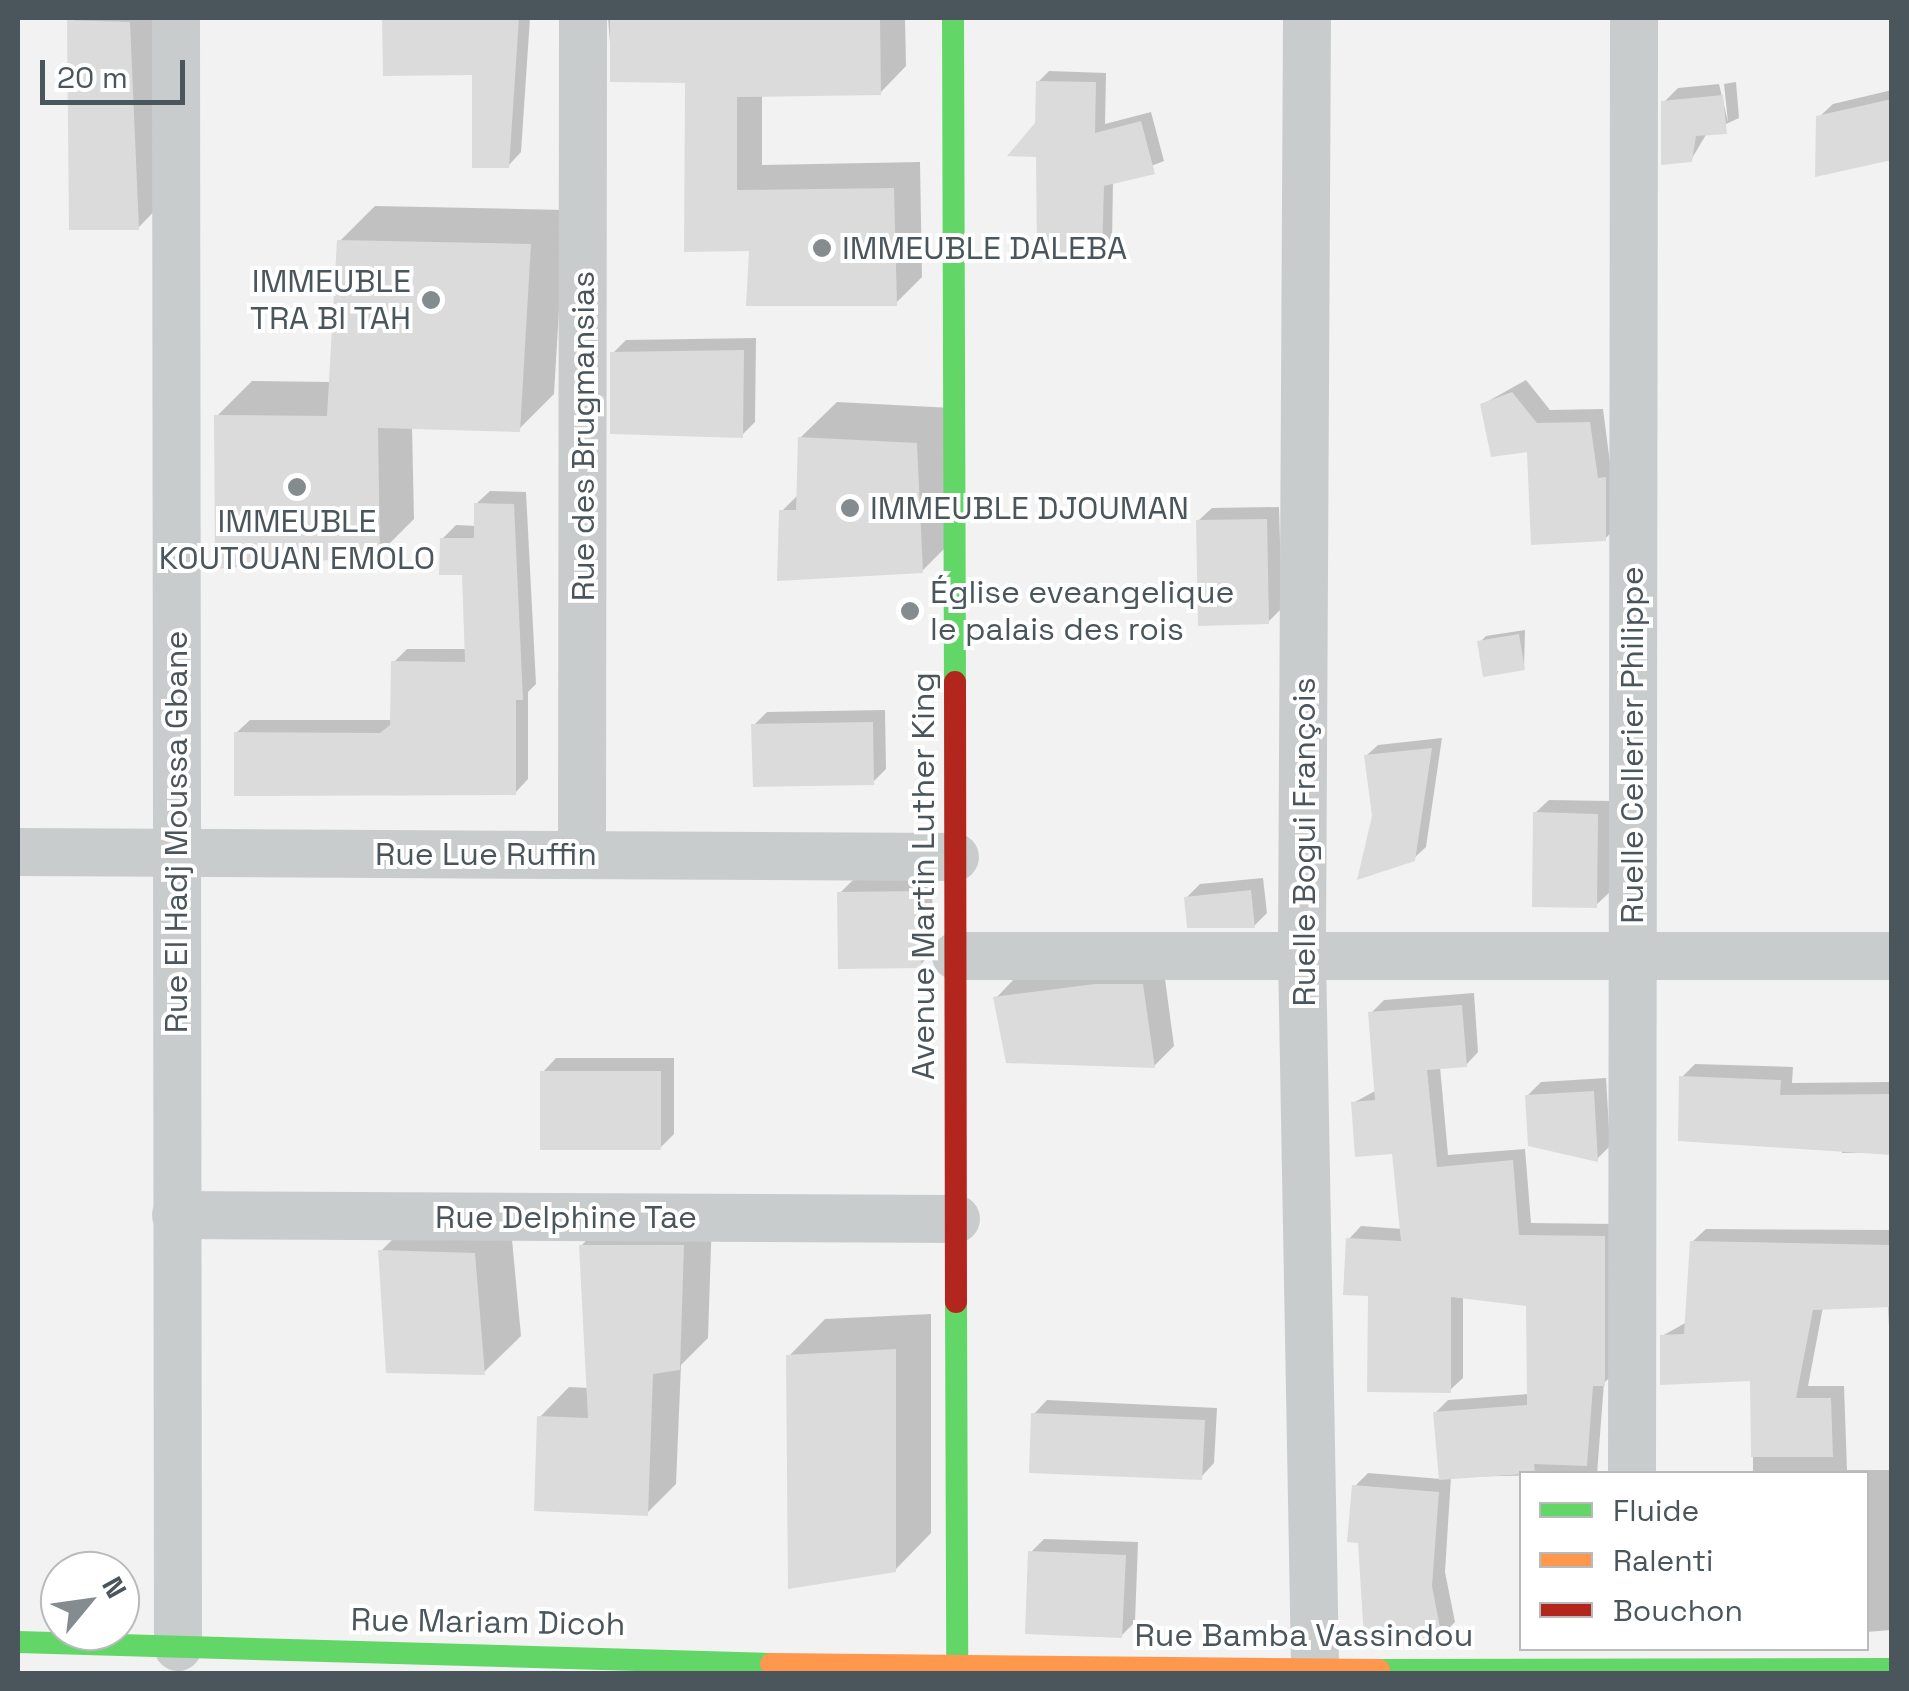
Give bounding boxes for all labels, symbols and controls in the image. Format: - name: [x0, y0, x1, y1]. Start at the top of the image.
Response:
- scale bar: [45, 40, 190, 102]
- text: 20 m: [57, 58, 128, 97]
- place label: IMMEUBLE DALEBA: [842, 229, 1127, 267]
- marker: IMMEUBLE DALEBA: [811, 237, 833, 259]
- place label: IMMEUBLE TRA BI TAH: [249, 263, 411, 338]
- street label: Rue des Brugmansias: [564, 271, 602, 601]
- marker: IMMEUBLE TRA BI TAH: [420, 289, 442, 311]
- marker: IMMEUBLE KOUTOUAN EMOLO: [286, 476, 308, 498]
- place label: IMMEUBLE DJOUMAN: [870, 489, 1189, 527]
- marker: IMMEUBLE DJOUMAN: [839, 497, 861, 519]
- place label: IMMEUBLE KOUTOUAN EMOLO: [159, 503, 435, 578]
- street label: Ruelle Cellerier Philippe: [1613, 566, 1651, 924]
- place label: Église eveangelique le palais des rois: [930, 574, 1234, 649]
- marker: Église eveangelique le palais des rois: [899, 600, 921, 622]
- street label: Rue El Hadj Moussa Gbane: [157, 631, 195, 1033]
- street label: Avenue Martin Luther King: [904, 672, 942, 1080]
- street label: Ruelle Bogui François: [1285, 677, 1323, 1007]
- street label: Rue Lue Ruffin: [375, 835, 597, 873]
- street label: Rue Delphine Tae: [435, 1198, 697, 1236]
- legend: [1519, 1471, 1869, 1651]
- text: Fluide: [1613, 1491, 1699, 1530]
- text: Ralenti: [1613, 1541, 1713, 1580]
- north arrow: [40, 1551, 140, 1651]
- text: N: [94, 1570, 135, 1604]
- text: Bouchon: [1613, 1591, 1743, 1630]
- street label: Rue Mariam Dicoh: [350, 1600, 626, 1644]
- street label: Rue Bamba Vassindou: [1134, 1616, 1474, 1654]

